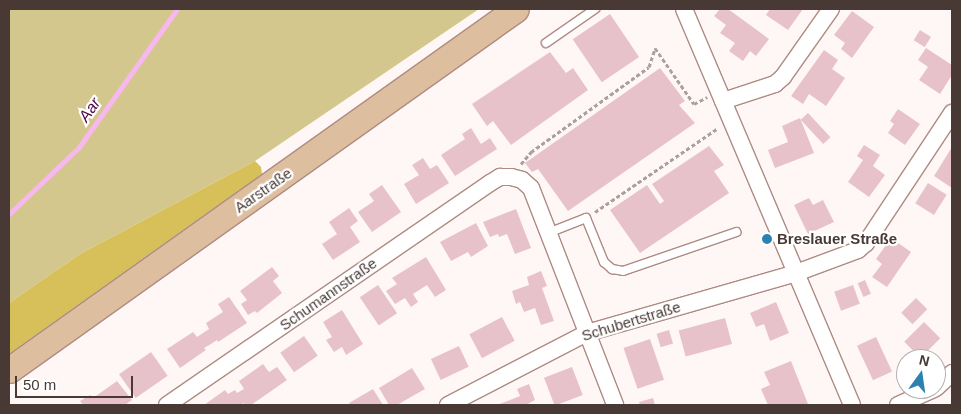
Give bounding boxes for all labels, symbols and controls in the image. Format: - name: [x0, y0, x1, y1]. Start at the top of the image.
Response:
- water label: Aar: [75, 94, 105, 126]
- street label: Aarstraße: [231, 164, 295, 216]
- place label: Breslauer Straße: [777, 230, 897, 248]
- marker: Breslauer Straße: [761, 233, 773, 245]
- street label: Schumannstraße: [276, 254, 380, 334]
- street label: Schubertstraße: [579, 297, 683, 345]
- north arrow: [896, 349, 946, 399]
- text: N: [918, 351, 931, 369]
- scale bar: [18, 366, 135, 398]
- text: 50 m: [23, 376, 56, 393]

